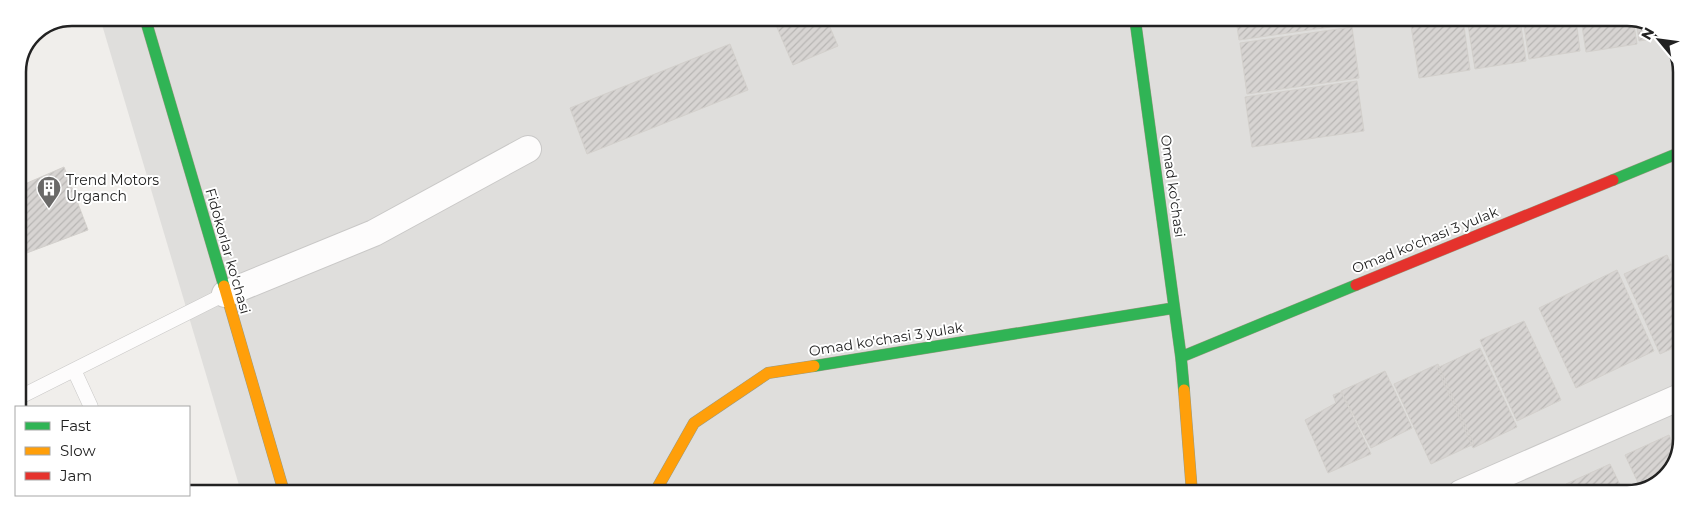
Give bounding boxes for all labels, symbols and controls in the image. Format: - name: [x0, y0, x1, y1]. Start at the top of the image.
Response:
- north arrow: [1634, 15, 1684, 65]
- text: N: [1637, 24, 1658, 43]
- street label: Omad ko'chasi: [1157, 134, 1189, 238]
- place label: Trend Motors Urganch: [66, 171, 159, 205]
- building icon: Trend Motors Urganch: [36, 175, 62, 209]
- street label: Fidokorlar ko'chasi: [201, 186, 255, 316]
- street label: Omad ko'chasi 3 yulak: [1349, 202, 1501, 278]
- street label: Omad ko'chasi 3 yulak: [808, 318, 965, 360]
- legend: [15, 406, 190, 496]
- text: Fast: [60, 416, 91, 435]
- text: Slow: [60, 441, 96, 460]
- text: Jam: [59, 466, 92, 485]

